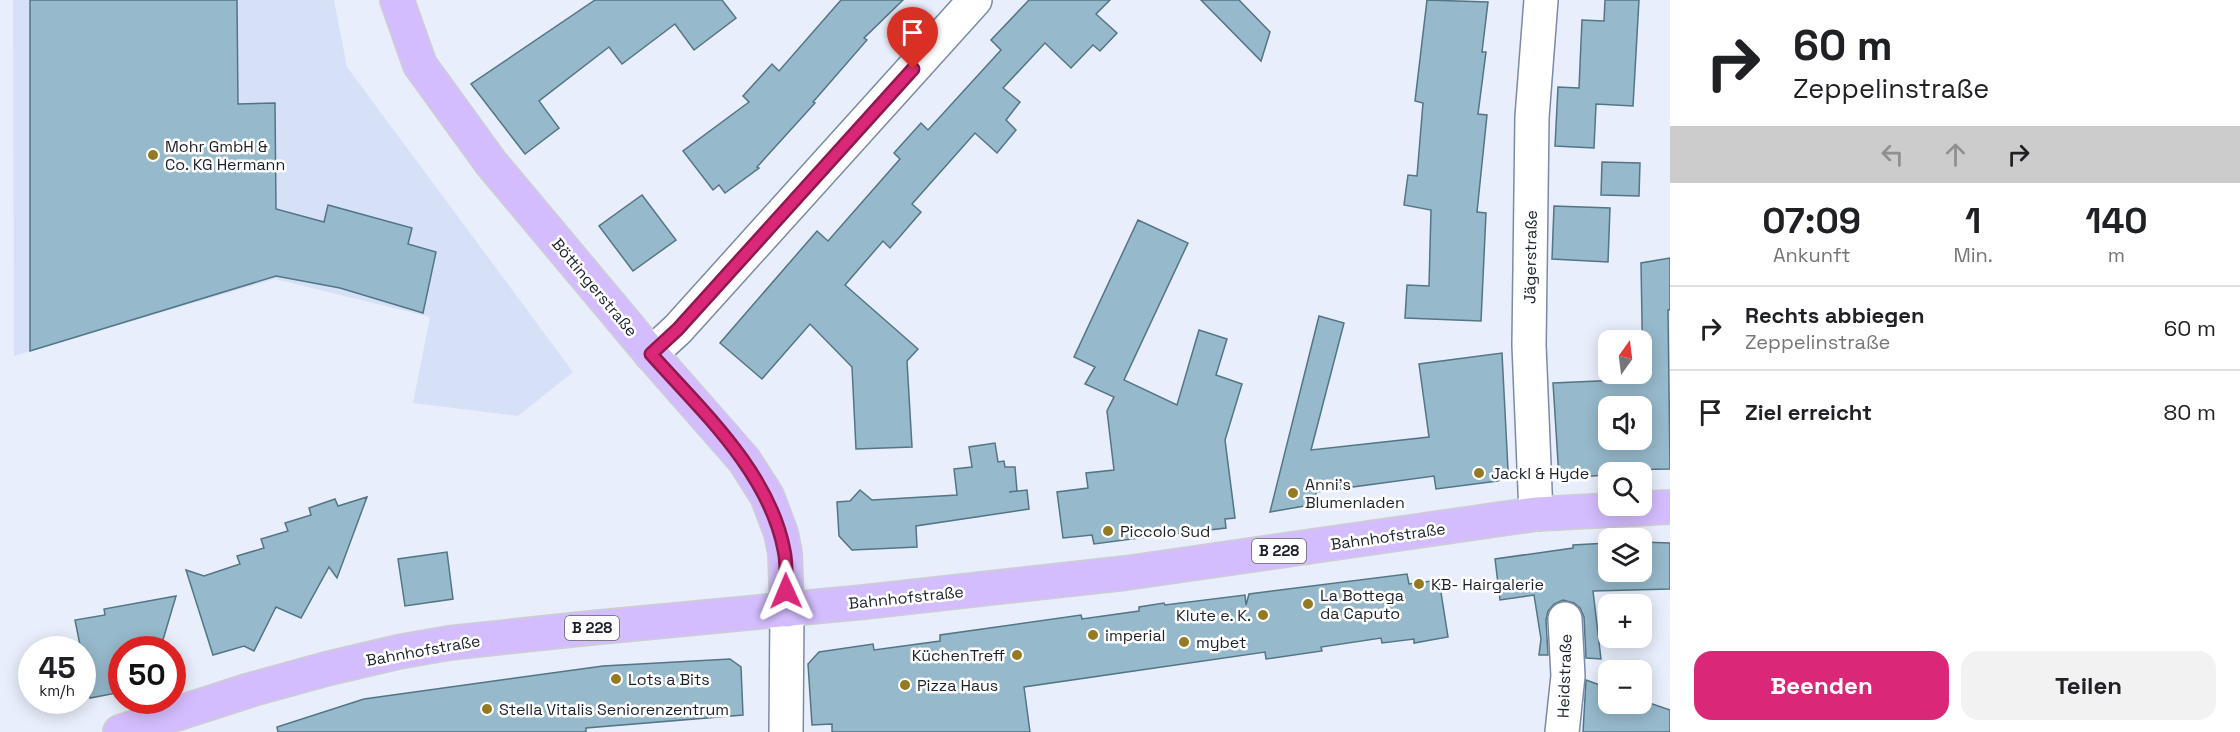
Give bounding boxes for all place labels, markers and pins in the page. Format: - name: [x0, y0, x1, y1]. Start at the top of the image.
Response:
- pin: [887, 7, 938, 69]
- place label: Mohr GmbH & Co. KG Hermann: [165, 136, 285, 175]
- marker: Mohr GmbH & Co. KG Hermann: [146, 148, 160, 162]
- place label: Jackl & Hyde: [1491, 463, 1589, 484]
- marker: Jackl & Hyde: [1472, 466, 1486, 480]
- place label: Anni's Blumenladen: [1305, 474, 1405, 513]
- marker: Anni's Blumenladen: [1286, 486, 1300, 500]
- place label: Piccolo Sud: [1120, 521, 1210, 542]
- marker: Piccolo Sud: [1101, 524, 1115, 538]
- place label: KB- Hairgalerie: [1431, 574, 1544, 595]
- marker: KB- Hairgalerie: [1412, 577, 1426, 591]
- place label: La Bottega da Caputo: [1320, 585, 1404, 624]
- marker: La Bottega da Caputo: [1301, 597, 1315, 611]
- place label: Klute e. K.: [1176, 605, 1251, 626]
- marker: Klute e. K.: [1256, 608, 1270, 622]
- place label: imperial: [1105, 625, 1166, 646]
- marker: imperial: [1086, 628, 1100, 642]
- place label: mybet: [1196, 632, 1246, 653]
- marker: mybet: [1177, 635, 1191, 649]
- place label: KüchenTreff: [912, 645, 1005, 666]
- marker: KüchenTreff: [1010, 648, 1024, 662]
- place label: Lots a Bits: [628, 669, 710, 690]
- marker: Lots a Bits: [609, 672, 623, 686]
- place label: Pizza Haus: [917, 675, 998, 696]
- marker: Pizza Haus: [898, 678, 912, 692]
- place label: Stella Vitalis Seniorenzentrum: [499, 699, 729, 720]
- marker: Stella Vitalis Seniorenzentrum: [480, 702, 494, 716]

